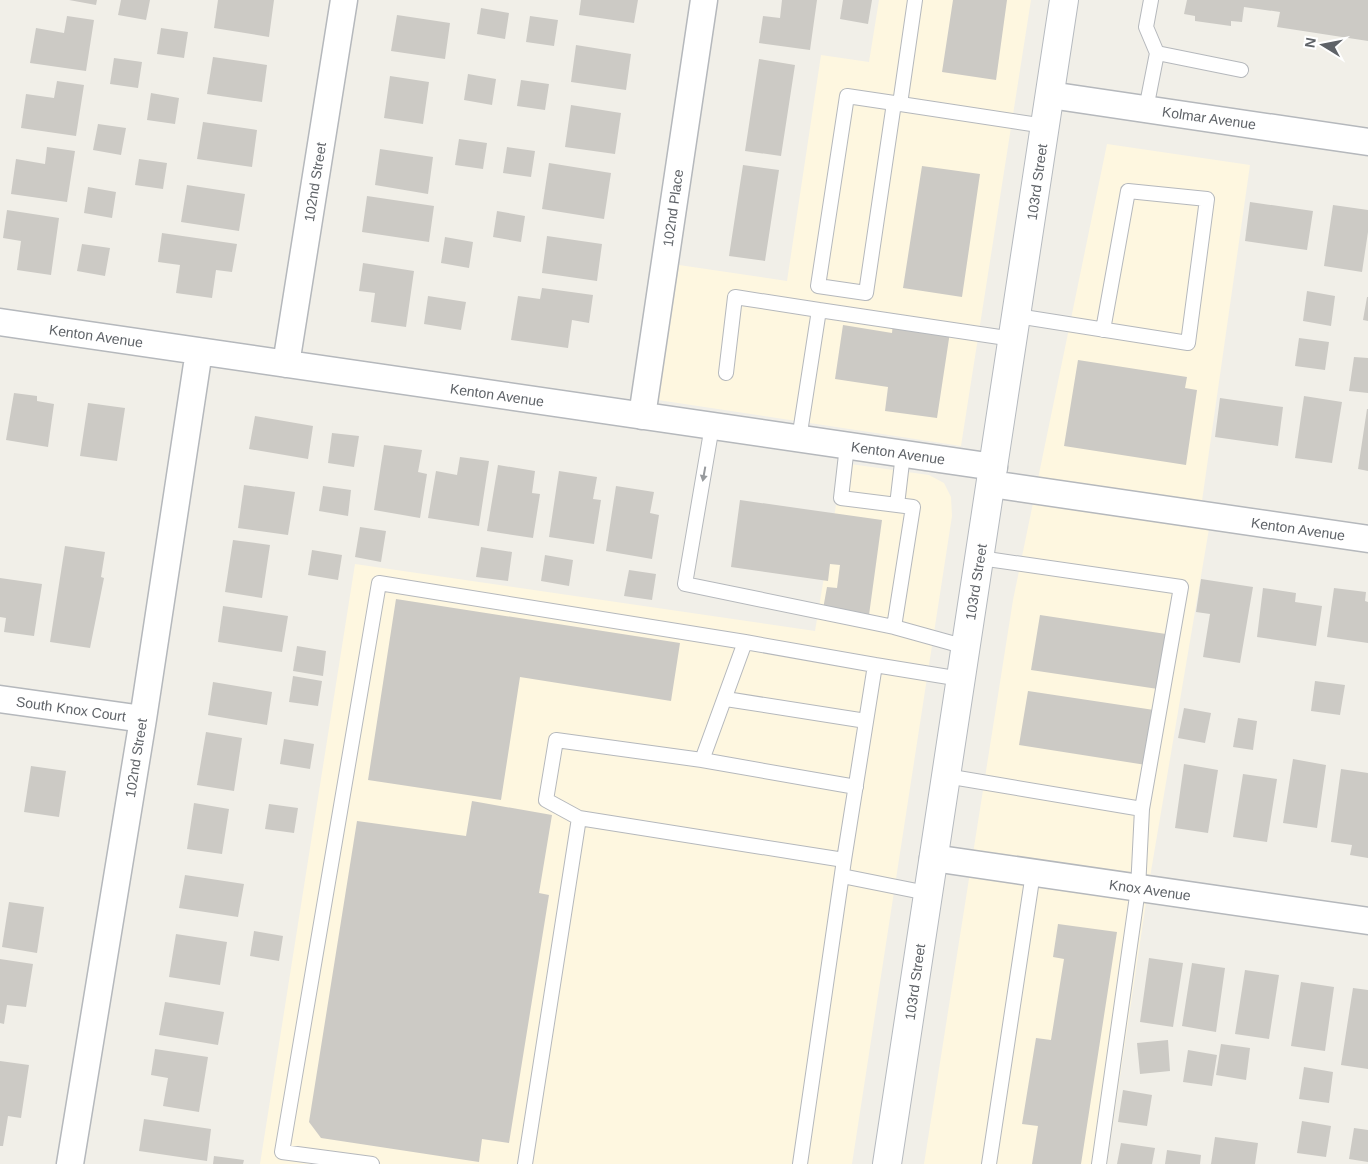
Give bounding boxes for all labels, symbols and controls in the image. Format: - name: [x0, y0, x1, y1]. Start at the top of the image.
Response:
- north arrow: [1298, 20, 1348, 70]
- text: N: [1301, 36, 1319, 49]
- street label: Kolmar Avenue: [1161, 103, 1257, 133]
- street label: 102nd Street: [301, 141, 329, 223]
- street label: 103rd Street: [1024, 143, 1050, 221]
- street label: 102nd Place: [660, 168, 686, 248]
- street label: Kenton Avenue: [48, 321, 144, 351]
- street label: Kenton Avenue: [449, 380, 545, 410]
- street label: Kenton Avenue: [850, 438, 946, 468]
- one-way arrow: [699, 467, 707, 483]
- street label: Kenton Avenue: [1250, 514, 1346, 544]
- street label: 103rd Street: [962, 543, 990, 621]
- street label: South Knox Court: [15, 693, 127, 725]
- street label: 102nd Street: [122, 717, 150, 799]
- street label: Knox Avenue: [1108, 876, 1192, 904]
- street label: 103rd Street: [902, 943, 928, 1021]

